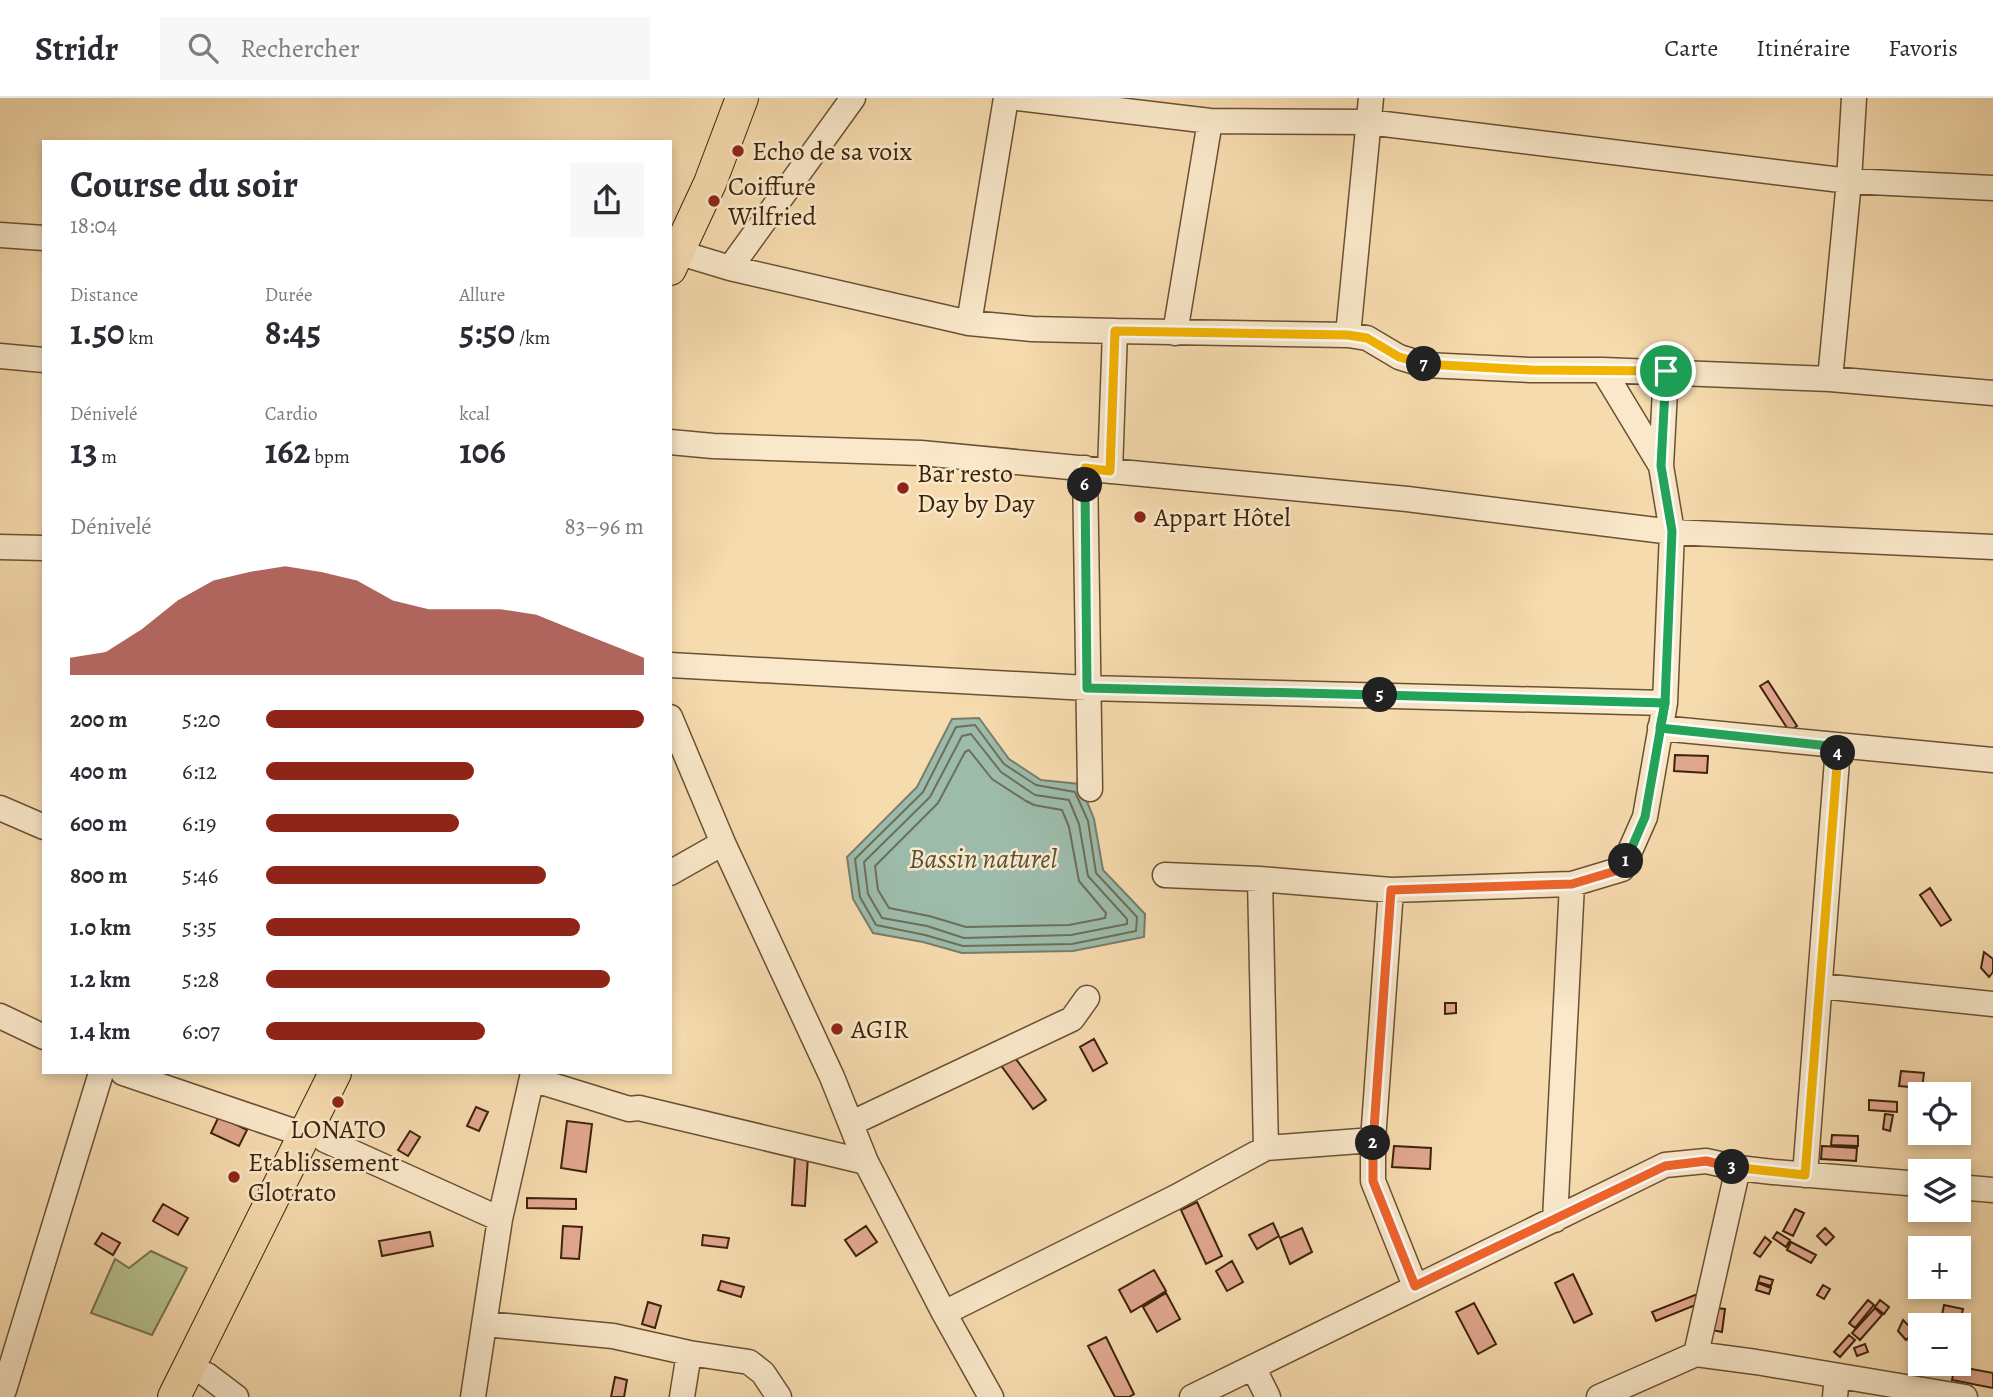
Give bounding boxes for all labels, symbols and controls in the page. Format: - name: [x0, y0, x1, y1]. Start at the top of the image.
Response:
- search box: [160, 17, 650, 80]
- text: Stridr: [35, 26, 118, 71]
- icon: search: [184, 29, 222, 67]
- text: Rechercher: [240, 31, 360, 66]
- text: Carte: [1664, 32, 1718, 64]
- text: Itinéraire: [1756, 32, 1850, 64]
- text: Favoris: [1888, 32, 1958, 64]
- place label: Echo de sa voix: [752, 134, 913, 169]
- marker: Echo de sa voix: [730, 143, 746, 159]
- text: Course du soir: [70, 158, 298, 210]
- button: share: [570, 163, 644, 237]
- place label: Coiffure Wilfried: [727, 169, 816, 234]
- marker: Coiffure Wilfried: [706, 193, 722, 209]
- text: 18:04: [70, 210, 117, 241]
- text: Distance: [70, 282, 138, 308]
- text: Durée: [265, 282, 312, 308]
- text: Allure: [459, 282, 505, 308]
- text: 1.50: [70, 308, 125, 356]
- text: 8:45: [265, 308, 321, 356]
- text: 5:50: [459, 308, 515, 356]
- text: km: [125, 325, 154, 351]
- text: /km: [515, 325, 550, 351]
- pin: [1636, 341, 1696, 401]
- pin: 7: [1406, 346, 1442, 382]
- text: 7: [1419, 350, 1428, 376]
- icon: arrive: [1647, 352, 1685, 390]
- text: Dénivelé: [70, 401, 137, 427]
- text: Cardio: [265, 401, 318, 427]
- text: kcal: [459, 401, 490, 427]
- text: 13: [70, 427, 98, 475]
- text: 162: [265, 427, 310, 475]
- text: 106: [459, 427, 506, 475]
- text: m: [98, 444, 117, 470]
- text: bpm: [310, 444, 350, 470]
- place label: Bar resto Day by Day: [917, 456, 1035, 521]
- pin: 6: [1068, 468, 1102, 502]
- text: 6: [1080, 471, 1089, 497]
- marker: Bar resto Day by Day: [895, 480, 911, 496]
- place label: Appart Hôtel: [1153, 500, 1291, 535]
- marker: Appart Hôtel: [1132, 509, 1148, 525]
- text: Dénivelé: [70, 511, 152, 542]
- text: 83–96 m: [565, 511, 644, 542]
- pin: 5: [1362, 678, 1398, 712]
- text: 5: [1375, 681, 1384, 707]
- text: 200 m: [70, 704, 128, 735]
- text: 5:20: [182, 704, 221, 735]
- pin: 4: [1820, 736, 1856, 770]
- text: 4: [1833, 739, 1842, 765]
- text: 400 m: [70, 756, 127, 787]
- text: 6:12: [182, 756, 217, 787]
- text: 600 m: [70, 808, 127, 839]
- text: 6:19: [182, 808, 216, 839]
- water label: Bassin naturel: [909, 840, 1057, 878]
- pin: 1: [1608, 844, 1644, 878]
- text: 1: [1622, 847, 1629, 873]
- text: 800 m: [70, 860, 127, 891]
- text: 5:46: [182, 860, 218, 891]
- text: 1.0 km: [70, 912, 131, 943]
- text: 5:35: [182, 912, 217, 943]
- text: 1.2 km: [70, 964, 131, 995]
- text: 5:28: [182, 964, 219, 995]
- place label: AGIR: [850, 1012, 909, 1047]
- text: 1.4 km: [70, 1016, 131, 1047]
- text: 6:07: [182, 1016, 220, 1047]
- marker: AGIR: [829, 1021, 845, 1037]
- map controls: [1908, 1082, 1971, 1376]
- button: locate: [1908, 1082, 1971, 1145]
- marker: LONATO: [330, 1094, 346, 1110]
- place label: LONATO: [290, 1112, 386, 1147]
- pin: 2: [1356, 1126, 1390, 1160]
- text: 2: [1368, 1129, 1377, 1155]
- place label: Etablissement Glotrato: [248, 1145, 400, 1210]
- pin: 3: [1714, 1150, 1750, 1184]
- text: 3: [1727, 1153, 1736, 1179]
- button: layers: [1908, 1159, 1971, 1222]
- marker: Etablissement Glotrato: [226, 1169, 242, 1185]
- button: +: [1908, 1236, 1971, 1299]
- button: −: [1908, 1313, 1971, 1376]

